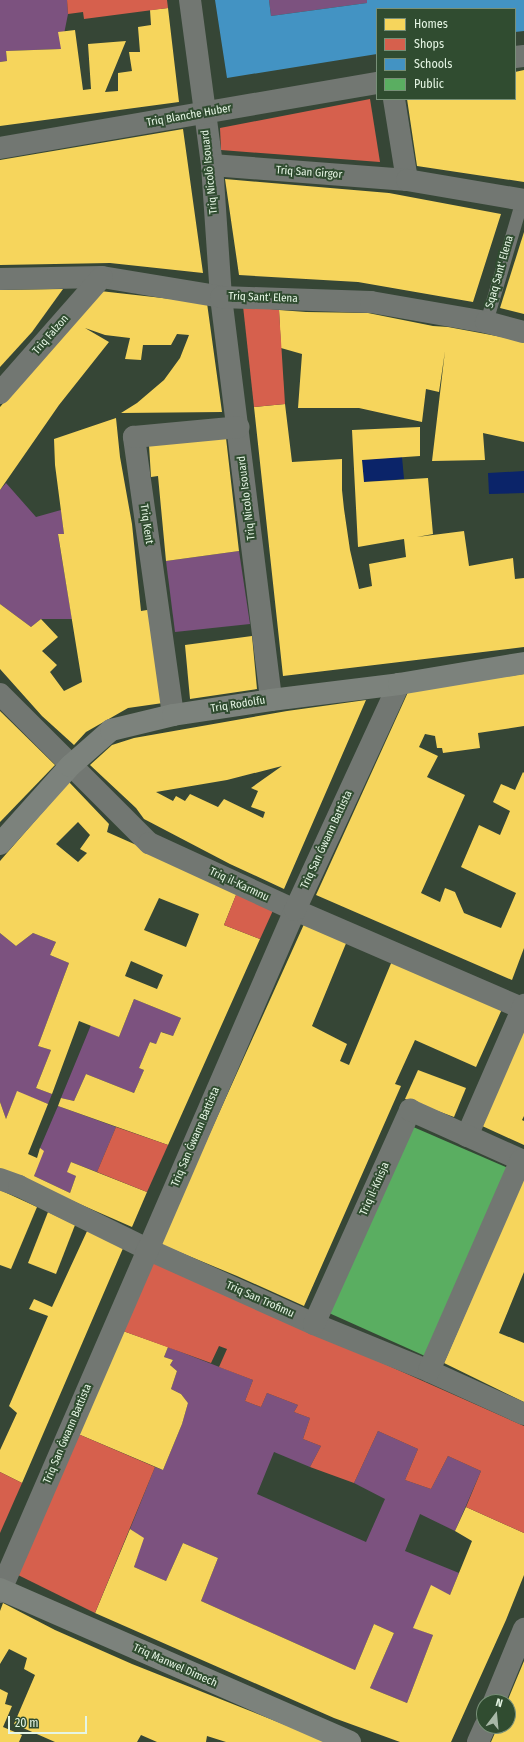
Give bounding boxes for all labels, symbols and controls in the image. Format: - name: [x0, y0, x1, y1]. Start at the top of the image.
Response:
- legend: [376, 8, 516, 100]
- text: Homes: [414, 17, 448, 31]
- text: Shops: [414, 37, 444, 51]
- text: Schools: [414, 57, 452, 71]
- text: Public: [414, 77, 444, 91]
- street label: Triq Blanche Huber: [146, 102, 232, 130]
- street label: Triq Nicolò Isouard: [199, 129, 221, 215]
- street label: Triq San Girgor: [275, 164, 343, 182]
- street label: Sqaq Sant' Elena: [483, 234, 517, 310]
- street label: Triq Sant' Elena: [228, 290, 298, 306]
- street label: Triq Falzon: [30, 312, 72, 358]
- street label: Triq Nicolo Isouard: [235, 455, 259, 541]
- street label: Triq Kent: [137, 503, 155, 545]
- street label: Triq Rodolfu: [210, 694, 266, 716]
- street label: Triq San Ġwann Battista: [298, 789, 356, 891]
- street label: Triq il-Karmnu: [207, 865, 271, 905]
- street label: Triq San Ġwann Battista: [169, 1085, 223, 1189]
- street label: Triq il-Knisja: [357, 1160, 393, 1218]
- street label: Triq San Trofimu: [224, 1279, 296, 1321]
- street label: Triq San Ġwann Battista: [41, 1382, 95, 1486]
- street label: Triq Manwel Dimech: [131, 1642, 219, 1690]
- north arrow: [476, 1694, 516, 1734]
- text: N: [494, 1696, 504, 1710]
- scale bar: [10, 1708, 89, 1734]
- text: 20 m: [15, 1716, 39, 1730]

